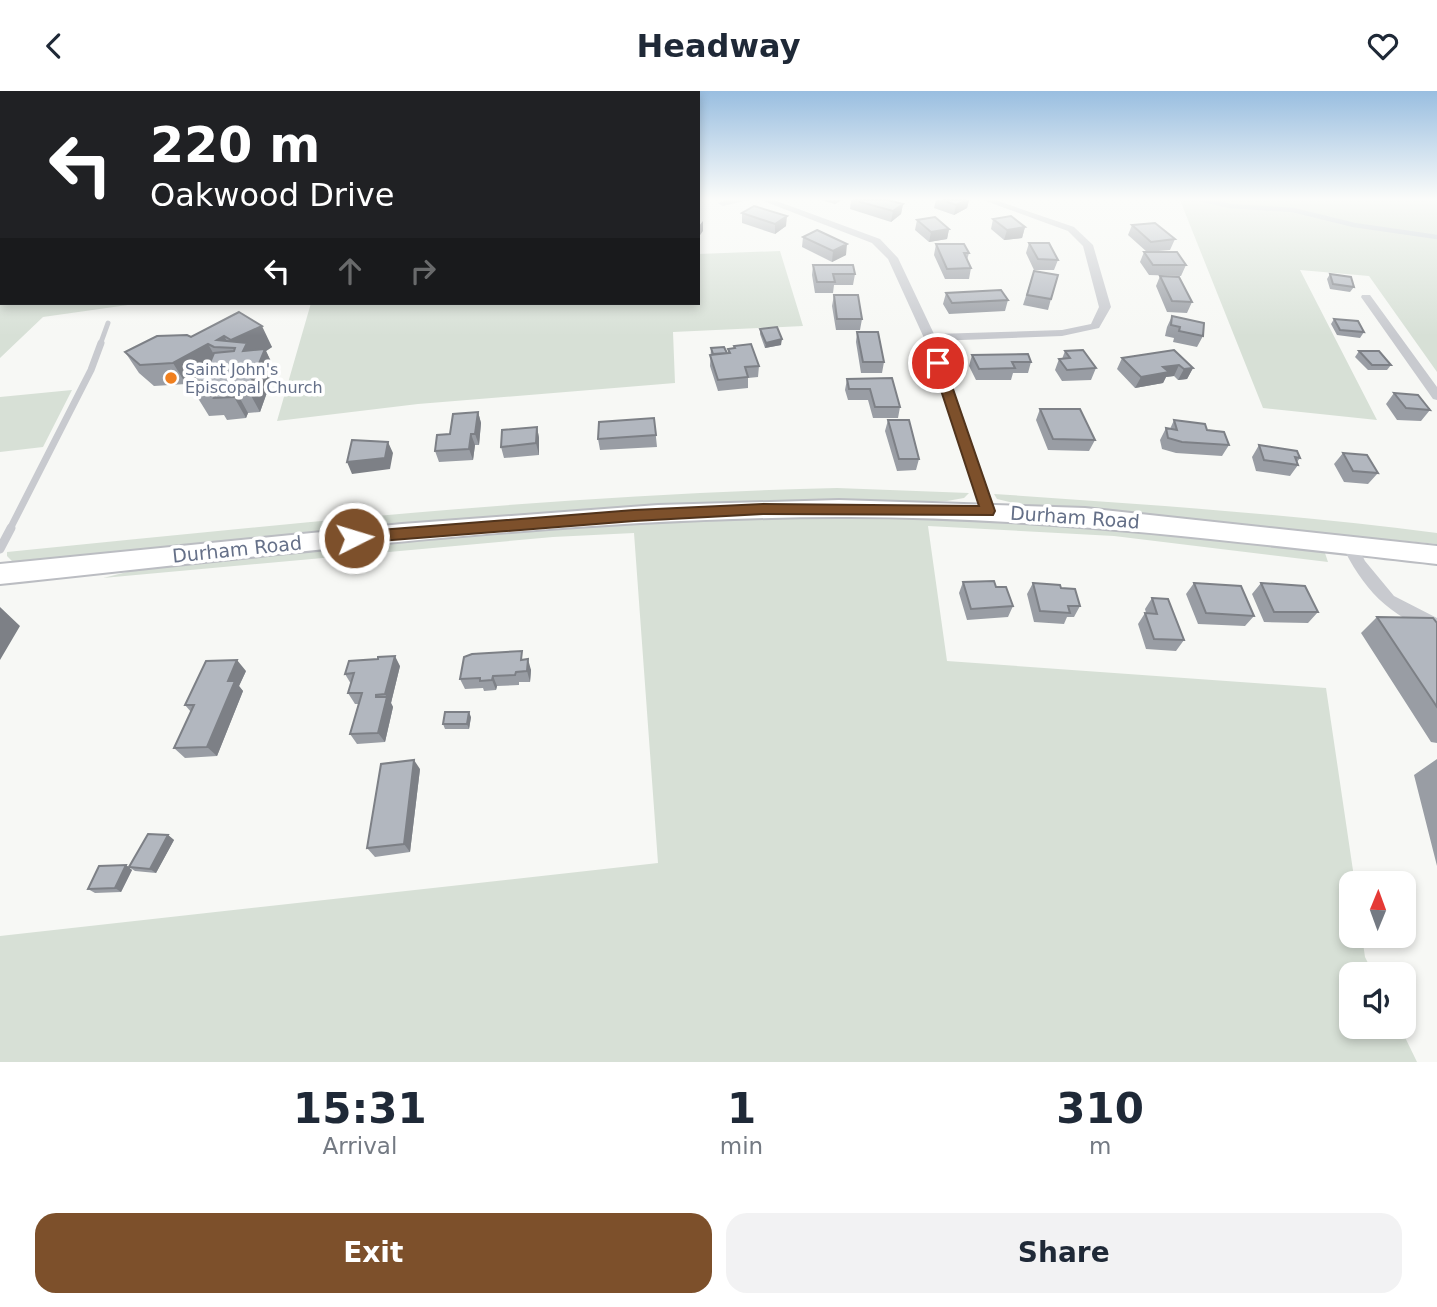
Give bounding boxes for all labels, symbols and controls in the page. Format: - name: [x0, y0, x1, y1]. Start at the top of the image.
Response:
- icon: back: [35, 27, 73, 65]
- text: Headway: [636, 27, 801, 65]
- icon: heart: [1364, 27, 1402, 65]
- text: 220 m: [150, 117, 320, 174]
- icon: left: [35, 119, 126, 210]
- text: Oakwood Drive: [150, 176, 394, 214]
- icon: left: [258, 252, 296, 290]
- icon: ahead: [331, 252, 369, 290]
- icon: right: [404, 252, 442, 290]
- pin: [908, 333, 968, 393]
- icon: arrive: [919, 344, 957, 382]
- place label: Saint John's Episcopal Church: [185, 360, 323, 397]
- marker: Saint John's Episcopal Church: [163, 370, 179, 386]
- position arrow: [317, 501, 391, 575]
- street label: Durham Road: [1009, 501, 1141, 533]
- street label: Durham Road: [171, 531, 303, 567]
- north arrow: [1339, 871, 1416, 949]
- map controls: [1339, 871, 1416, 1039]
- button: sound: [1339, 962, 1416, 1039]
- text: 15:31: [293, 1084, 427, 1133]
- text: 1: [727, 1084, 756, 1133]
- text: 310: [1056, 1084, 1144, 1133]
- text: Arrival: [323, 1133, 397, 1159]
- text: min: [720, 1133, 763, 1159]
- text: m: [1089, 1133, 1111, 1159]
- button: Exit: [35, 1213, 712, 1293]
- button: Share: [726, 1213, 1402, 1293]

